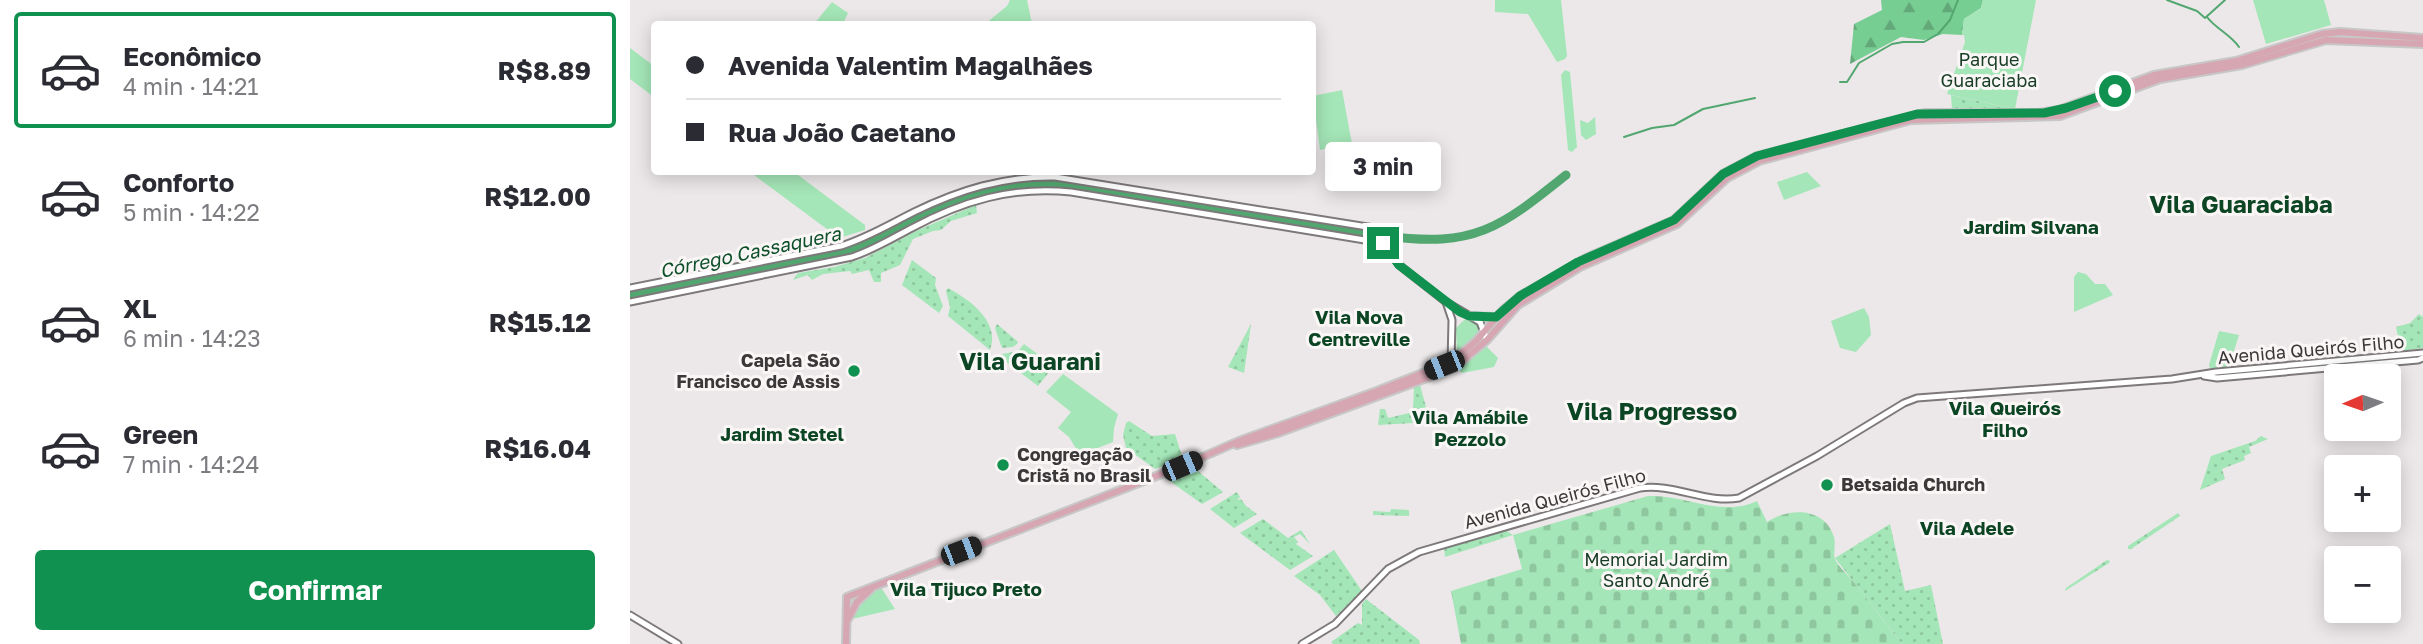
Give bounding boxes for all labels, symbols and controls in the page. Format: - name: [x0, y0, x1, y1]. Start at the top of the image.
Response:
- icon: car: [39, 39, 102, 102]
- text: Econômico: [123, 41, 261, 72]
- park label: Parque Guaraciaba: [1941, 48, 2037, 91]
- text: Avenida Valentim Magalhães: [728, 50, 1093, 81]
- text: R$8.89: [497, 55, 591, 86]
- text: 4 min · 14:21: [123, 72, 258, 100]
- route start: [2099, 75, 2131, 107]
- text: Rua João Caetano: [728, 117, 956, 148]
- callout: 3 min: [1325, 142, 1441, 190]
- text: 3 min: [1353, 152, 1413, 180]
- icon: car: [39, 165, 102, 228]
- text: Conforto: [123, 167, 234, 198]
- text: R$12.00: [484, 181, 591, 212]
- district label: Vila Guaraciaba: [2149, 189, 2333, 218]
- text: 5 min · 14:22: [123, 198, 260, 226]
- district label: Jardim Silvana: [1963, 215, 2099, 238]
- water label: Córrego Cassaquera: [657, 221, 844, 282]
- route end: [1367, 227, 1399, 259]
- icon: car: [39, 291, 102, 354]
- text: XL: [123, 293, 157, 324]
- district label: Vila Nova Centreville: [1308, 305, 1410, 350]
- text: R$15.12: [489, 307, 591, 338]
- text: 6 min · 14:23: [123, 324, 261, 352]
- street label: Avenida Queirós Filho: [2217, 330, 2405, 368]
- district label: Vila Guarani: [959, 346, 1101, 375]
- car: [1421, 347, 1468, 383]
- place label: Capela São Francisco de Assis: [676, 349, 840, 392]
- marker: Capela São Francisco de Assis: [846, 363, 862, 379]
- north arrow: [2324, 364, 2401, 441]
- map controls: [2324, 364, 2401, 623]
- district label: Vila Progresso: [1567, 396, 1737, 425]
- district label: Vila Queirós Filho: [1949, 396, 2062, 441]
- district label: Vila Amábile Pezzolo: [1412, 405, 1528, 450]
- icon: car: [39, 417, 102, 480]
- text: Green: [123, 419, 198, 450]
- district label: Jardim Stetel: [720, 422, 844, 445]
- text: R$16.04: [484, 433, 591, 464]
- place label: Congregação Cristã no Brasil: [1017, 443, 1151, 486]
- car: [1159, 448, 1206, 484]
- text: 7 min · 14:24: [123, 450, 259, 478]
- button: +: [2324, 455, 2401, 532]
- marker: Congregação Cristã no Brasil: [995, 457, 1011, 473]
- street label: Avenida Queirós Filho: [1462, 463, 1648, 533]
- place label: Betsaida Church: [1841, 473, 1985, 495]
- marker: Betsaida Church: [1819, 477, 1835, 493]
- district label: Vila Adele: [1920, 516, 2014, 539]
- car: [938, 534, 985, 568]
- button: −: [2324, 546, 2401, 623]
- park label: Memorial Jardim Santo André: [1584, 548, 1728, 591]
- button: Confirmar: [35, 550, 595, 630]
- district label: Vila Tijuco Preto: [890, 577, 1042, 600]

